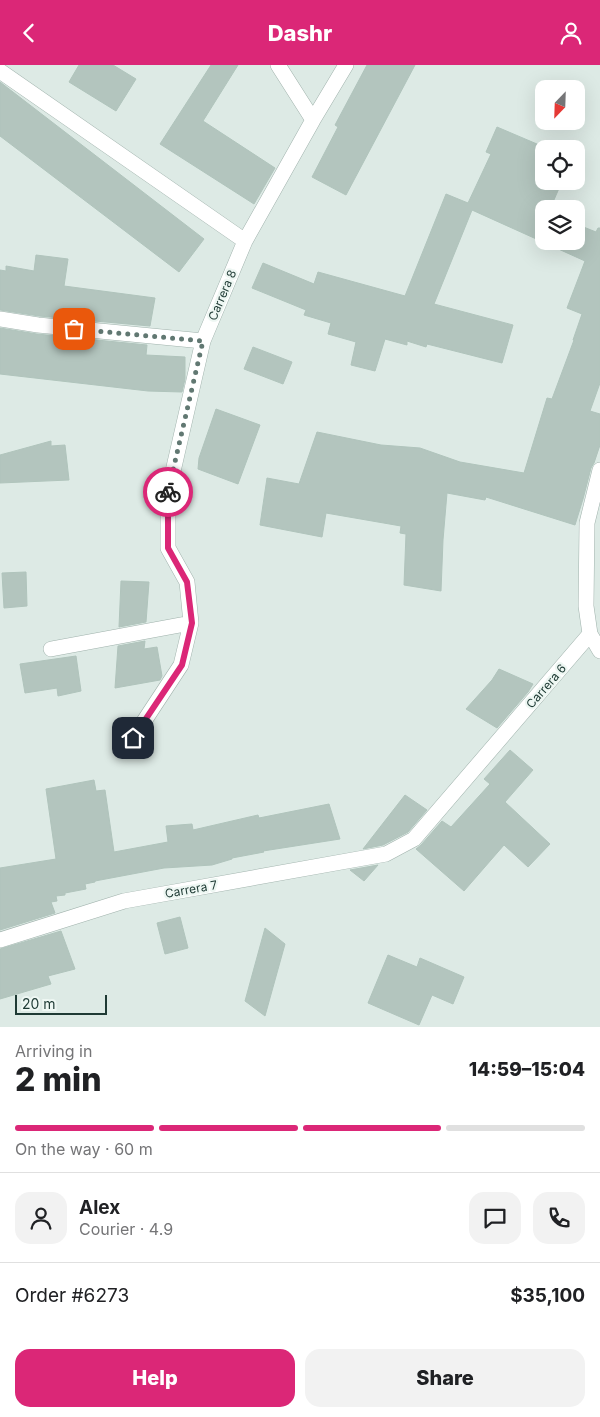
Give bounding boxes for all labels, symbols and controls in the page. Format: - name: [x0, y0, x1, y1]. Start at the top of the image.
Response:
- icon: back: [15, 19, 43, 47]
- icon: person: [557, 19, 585, 47]
- text: Dashr: [268, 20, 332, 46]
- north arrow: [535, 80, 585, 130]
- map controls: [535, 80, 585, 250]
- button: locate: [535, 140, 585, 190]
- button: layers: [535, 200, 585, 250]
- street label: Carrera 8: [205, 267, 239, 323]
- pin: [53, 308, 95, 350]
- icon: bag: [60, 315, 88, 343]
- courier: [143, 467, 193, 517]
- icon: bike: [154, 478, 182, 506]
- street label: Carrera 6: [523, 661, 569, 711]
- pin: [112, 717, 154, 759]
- icon: home: [119, 724, 147, 752]
- street label: Carrera 7: [164, 877, 219, 901]
- scale bar: [15, 992, 108, 1015]
- text: 20 m: [22, 995, 56, 1012]
- text: Arriving in: [15, 1041, 92, 1061]
- text: 14:59–15:04: [469, 1058, 585, 1081]
- text: 2 min: [15, 1060, 101, 1099]
- text: On the way · 60 m: [15, 1139, 153, 1159]
- button: person: [15, 1192, 67, 1244]
- button: chat: [469, 1192, 521, 1244]
- button: phone: [533, 1192, 585, 1244]
- text: Alex: [79, 1196, 120, 1219]
- text: Courier · 4.9: [79, 1219, 173, 1239]
- text: Order #6273: [15, 1284, 129, 1307]
- text: $35,100: [510, 1284, 585, 1307]
- button: Help: [15, 1349, 295, 1407]
- button: Share: [305, 1349, 585, 1407]

